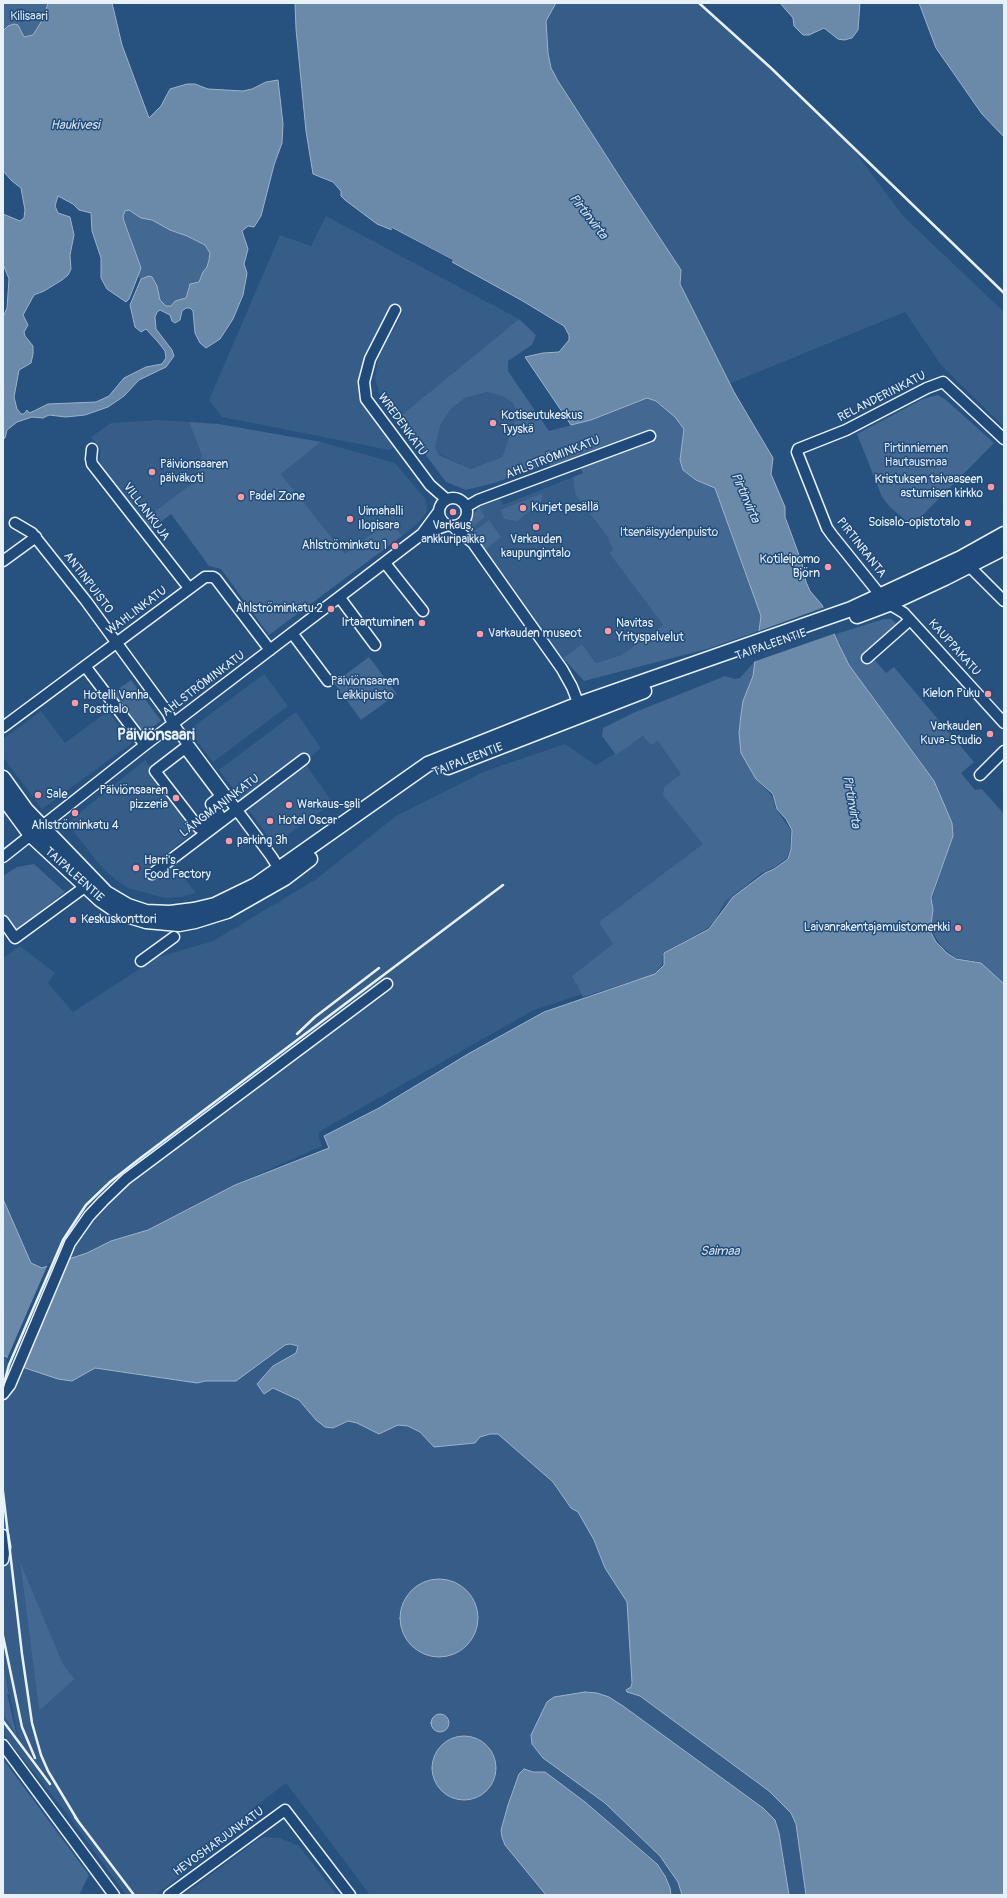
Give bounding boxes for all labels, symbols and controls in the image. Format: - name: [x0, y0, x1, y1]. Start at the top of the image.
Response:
- park label: Kilisaari: [10, 10, 48, 24]
- water label: Haukivesi: [50, 118, 100, 134]
- water label: Pirtinvirta: [566, 191, 610, 243]
- street label: RELANDERINKATU: [836, 369, 928, 425]
- street label: WREDENKATU: [374, 391, 430, 459]
- place label: Kotiseutukeskus Tyyskä: [501, 409, 583, 437]
- marker: Kotiseutukeskus Tyyskä: [488, 418, 498, 428]
- street label: AHLSTRÖMINKATU: [504, 433, 602, 483]
- park label: Pirtinniemen Hautausmaa: [884, 442, 948, 470]
- place label: Päivionsaaren päiväkoti: [160, 458, 228, 486]
- marker: Päivionsaaren päiväkoti: [147, 467, 157, 477]
- water label: Pirtinvirta: [727, 471, 763, 525]
- place label: Kristuksen taivaaseen astumisen kirkko: [874, 473, 983, 501]
- street label: VILLANKUJA: [120, 480, 172, 544]
- marker: Kristuksen taivaaseen astumisen kirkko: [986, 482, 996, 492]
- place label: Padel Zone: [249, 490, 305, 504]
- marker: Padel Zone: [236, 492, 246, 502]
- place label: Kurjet pesällä: [531, 501, 599, 515]
- marker: Kurjet pesällä: [518, 503, 528, 513]
- place label: Uimahalli Ilopisara: [358, 505, 403, 533]
- marker: Varkaus, ankkuripaikka: [448, 507, 458, 517]
- marker: Uimahalli Ilopisara: [345, 514, 355, 524]
- street label: PIRTINRANTA: [833, 515, 889, 581]
- place label: Soisalo-opistotalo: [868, 516, 960, 530]
- marker: Soisalo-opistotalo: [963, 518, 973, 528]
- place label: Varkaus, ankkuripaikka: [421, 519, 485, 547]
- marker: Varkauden kaupungintalo: [531, 522, 541, 532]
- park label: Itsenäisyydenpuisto: [620, 526, 718, 540]
- place label: Varkauden kaupungintalo: [501, 533, 571, 561]
- place label: Ahlströminkatu 1: [302, 539, 387, 553]
- marker: Ahlströminkatu 1: [390, 541, 400, 551]
- street label: ANTINPUISTO: [60, 549, 116, 617]
- place label: Kotileipomo Björn: [760, 553, 820, 581]
- marker: Kotileipomo Björn: [823, 562, 833, 572]
- street label: WAHLINKATU: [104, 584, 170, 638]
- place label: Ahlströminkatu 2: [236, 602, 323, 616]
- marker: Ahlströminkatu 2: [326, 604, 336, 614]
- place label: Irtaantuminen: [342, 616, 414, 630]
- place label: Navitas Yrityspalvelut: [616, 617, 684, 645]
- street label: KAUPPAKATU: [925, 617, 983, 679]
- marker: Irtaantuminen: [417, 618, 427, 628]
- marker: Navitas Yrityspalvelut: [603, 626, 613, 636]
- street label: TAIPALEENTIE: [733, 626, 809, 664]
- place label: Varkauden museot: [488, 627, 582, 641]
- marker: Varkauden museot: [475, 629, 485, 639]
- street label: AHLSTRÖMINKATU: [160, 648, 248, 720]
- park label: Päiviönsaaren Leikkipuisto: [331, 675, 399, 703]
- place label: Kielon Puku: [922, 687, 980, 701]
- place label: Hotelli Vanha Postitalo: [83, 689, 149, 717]
- marker: Kielon Puku: [983, 689, 993, 699]
- marker: Hotelli Vanha Postitalo: [70, 698, 80, 708]
- place label: Varkauden Kuva-Studio: [920, 720, 982, 748]
- district label: Päiviönsaari: [117, 726, 195, 746]
- marker: Varkauden Kuva-Studio: [985, 729, 995, 739]
- street label: TAIPALEENTIE: [431, 740, 505, 780]
- street label: LÄNGMANINKATU: [177, 771, 263, 841]
- water label: Pirtinvirta: [839, 775, 863, 829]
- place label: Päiviönsaaren pizzeria: [99, 784, 168, 812]
- place label: Sale: [46, 788, 67, 802]
- marker: Sale: [33, 790, 43, 800]
- marker: Päiviönsaaren pizzeria: [171, 793, 181, 803]
- place label: Warkaus-sali: [297, 798, 360, 812]
- marker: Warkaus-sali: [284, 800, 294, 810]
- marker: Ahlströminkatu 4: [70, 808, 80, 818]
- place label: Hotel Oscar: [278, 814, 337, 828]
- marker: Hotel Oscar: [265, 816, 275, 826]
- place label: Ahlströminkatu 4: [31, 819, 119, 833]
- place label: parking 3h: [237, 834, 287, 848]
- marker: parking 3h: [224, 836, 234, 846]
- street label: TAIPALEENTIE: [42, 845, 106, 905]
- place label: Harri's Food Factory: [144, 854, 211, 882]
- marker: Harri's Food Factory: [131, 863, 141, 873]
- place label: Keskuskonttori: [81, 913, 156, 927]
- marker: Keskuskonttori: [68, 915, 78, 925]
- place label: Laivanrakentajamuistomerkki: [804, 921, 950, 935]
- marker: Laivanrakentajamuistomerkki: [953, 923, 963, 933]
- water label: Saimaa: [700, 1244, 740, 1260]
- street label: HEVOSHARJUNKATU: [171, 1804, 267, 1880]

